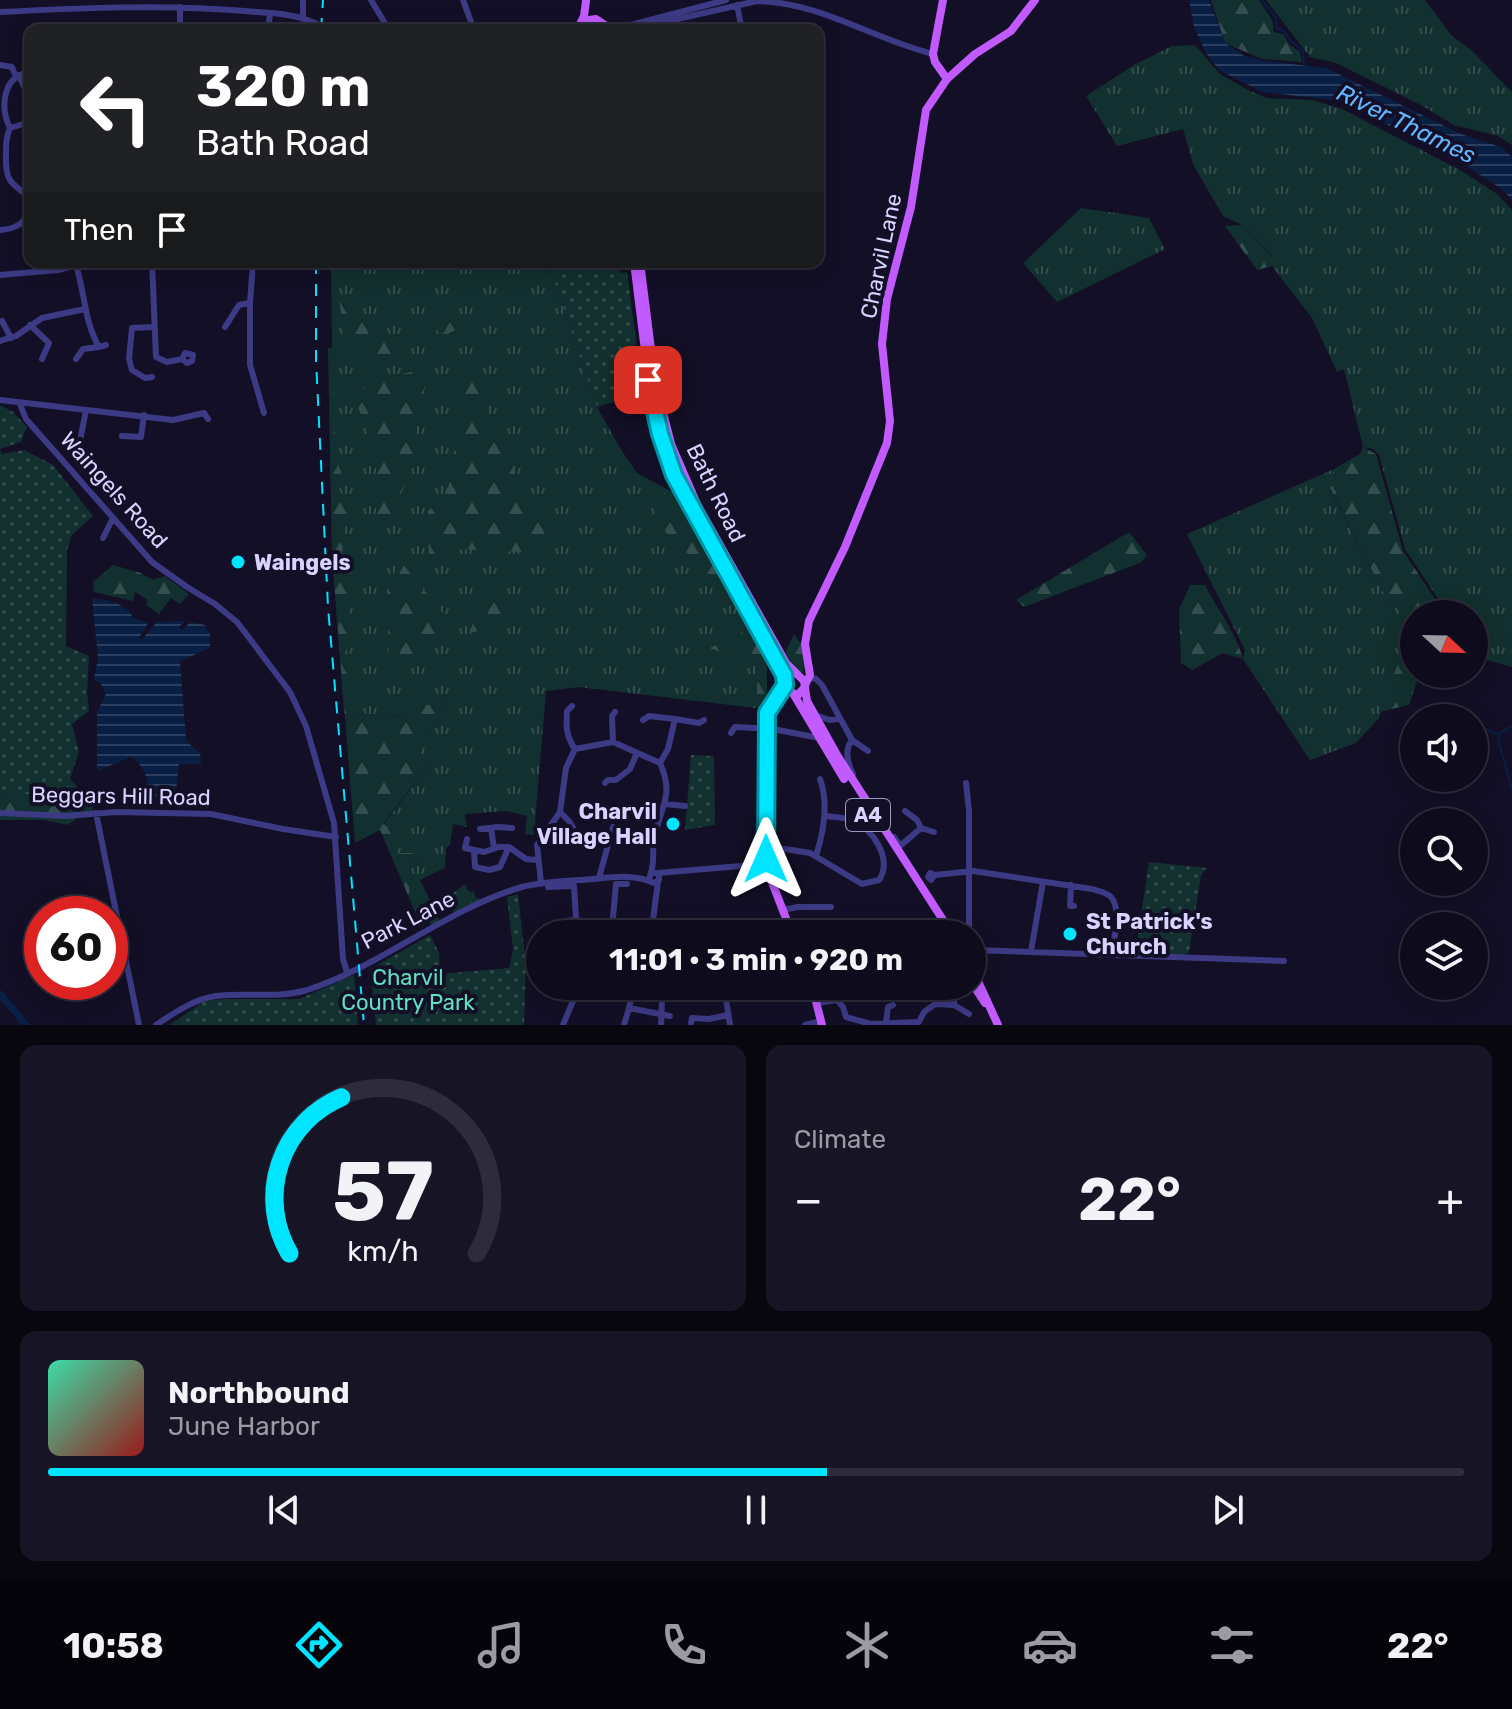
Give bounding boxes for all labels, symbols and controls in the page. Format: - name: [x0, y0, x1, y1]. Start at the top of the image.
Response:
- text: 320 m: [196, 54, 371, 120]
- icon: left: [64, 56, 168, 160]
- water label: River Thames: [1332, 78, 1480, 170]
- text: Bath Road: [196, 121, 370, 164]
- street label: Charvil Lane: [855, 191, 907, 321]
- icon: arrive: [150, 208, 194, 252]
- text: Then: [64, 212, 134, 248]
- pin: [614, 346, 682, 414]
- icon: arrive: [626, 358, 670, 402]
- street label: Waingels Road: [55, 426, 173, 554]
- street label: Bath Road: [681, 439, 751, 547]
- place label: Waingels: [254, 549, 351, 576]
- marker: Waingels: [229, 553, 247, 571]
- north arrow: [1400, 600, 1488, 688]
- map controls: [1400, 600, 1488, 1000]
- button: sound: [1400, 704, 1488, 792]
- street label: Beggars Hill Road: [31, 781, 211, 811]
- place label: Charvil Village Hall: [536, 798, 657, 850]
- road number: A4: [846, 799, 890, 831]
- button: search: [1400, 808, 1488, 896]
- marker: Charvil Village Hall: [664, 815, 682, 833]
- position arrow: [724, 817, 808, 901]
- street label: Park Lane: [357, 885, 459, 955]
- speed limit sign: 60: [24, 896, 128, 1000]
- place label: St Patrick's Church: [1086, 908, 1213, 960]
- button: layers: [1400, 912, 1488, 1000]
- marker: St Patrick's Church: [1061, 925, 1079, 943]
- text: 11:01 · 3 min · 920 m: [609, 942, 903, 978]
- park label: Charvil Country Park: [341, 964, 475, 1016]
- text: Climate: [794, 1124, 886, 1155]
- text: 57: [332, 1142, 434, 1241]
- text: 22°: [1078, 1164, 1181, 1235]
- text: −: [794, 1174, 823, 1226]
- text: +: [1437, 1174, 1464, 1226]
- text: km/h: [347, 1234, 419, 1268]
- text: Northbound: [168, 1375, 350, 1411]
- text: June Harbor: [168, 1411, 320, 1442]
- icon: previous: [262, 1488, 306, 1532]
- icon: pause: [734, 1488, 778, 1532]
- icon: next: [1206, 1488, 1250, 1532]
- icon: directions: [291, 1617, 347, 1673]
- icon: music: [473, 1617, 529, 1673]
- icon: phone: [656, 1617, 712, 1673]
- icon: climate: [839, 1617, 895, 1673]
- icon: car: [1022, 1617, 1078, 1673]
- icon: filters: [1204, 1617, 1260, 1673]
- text: 10:58: [63, 1624, 164, 1667]
- text: 22°: [1387, 1624, 1449, 1667]

